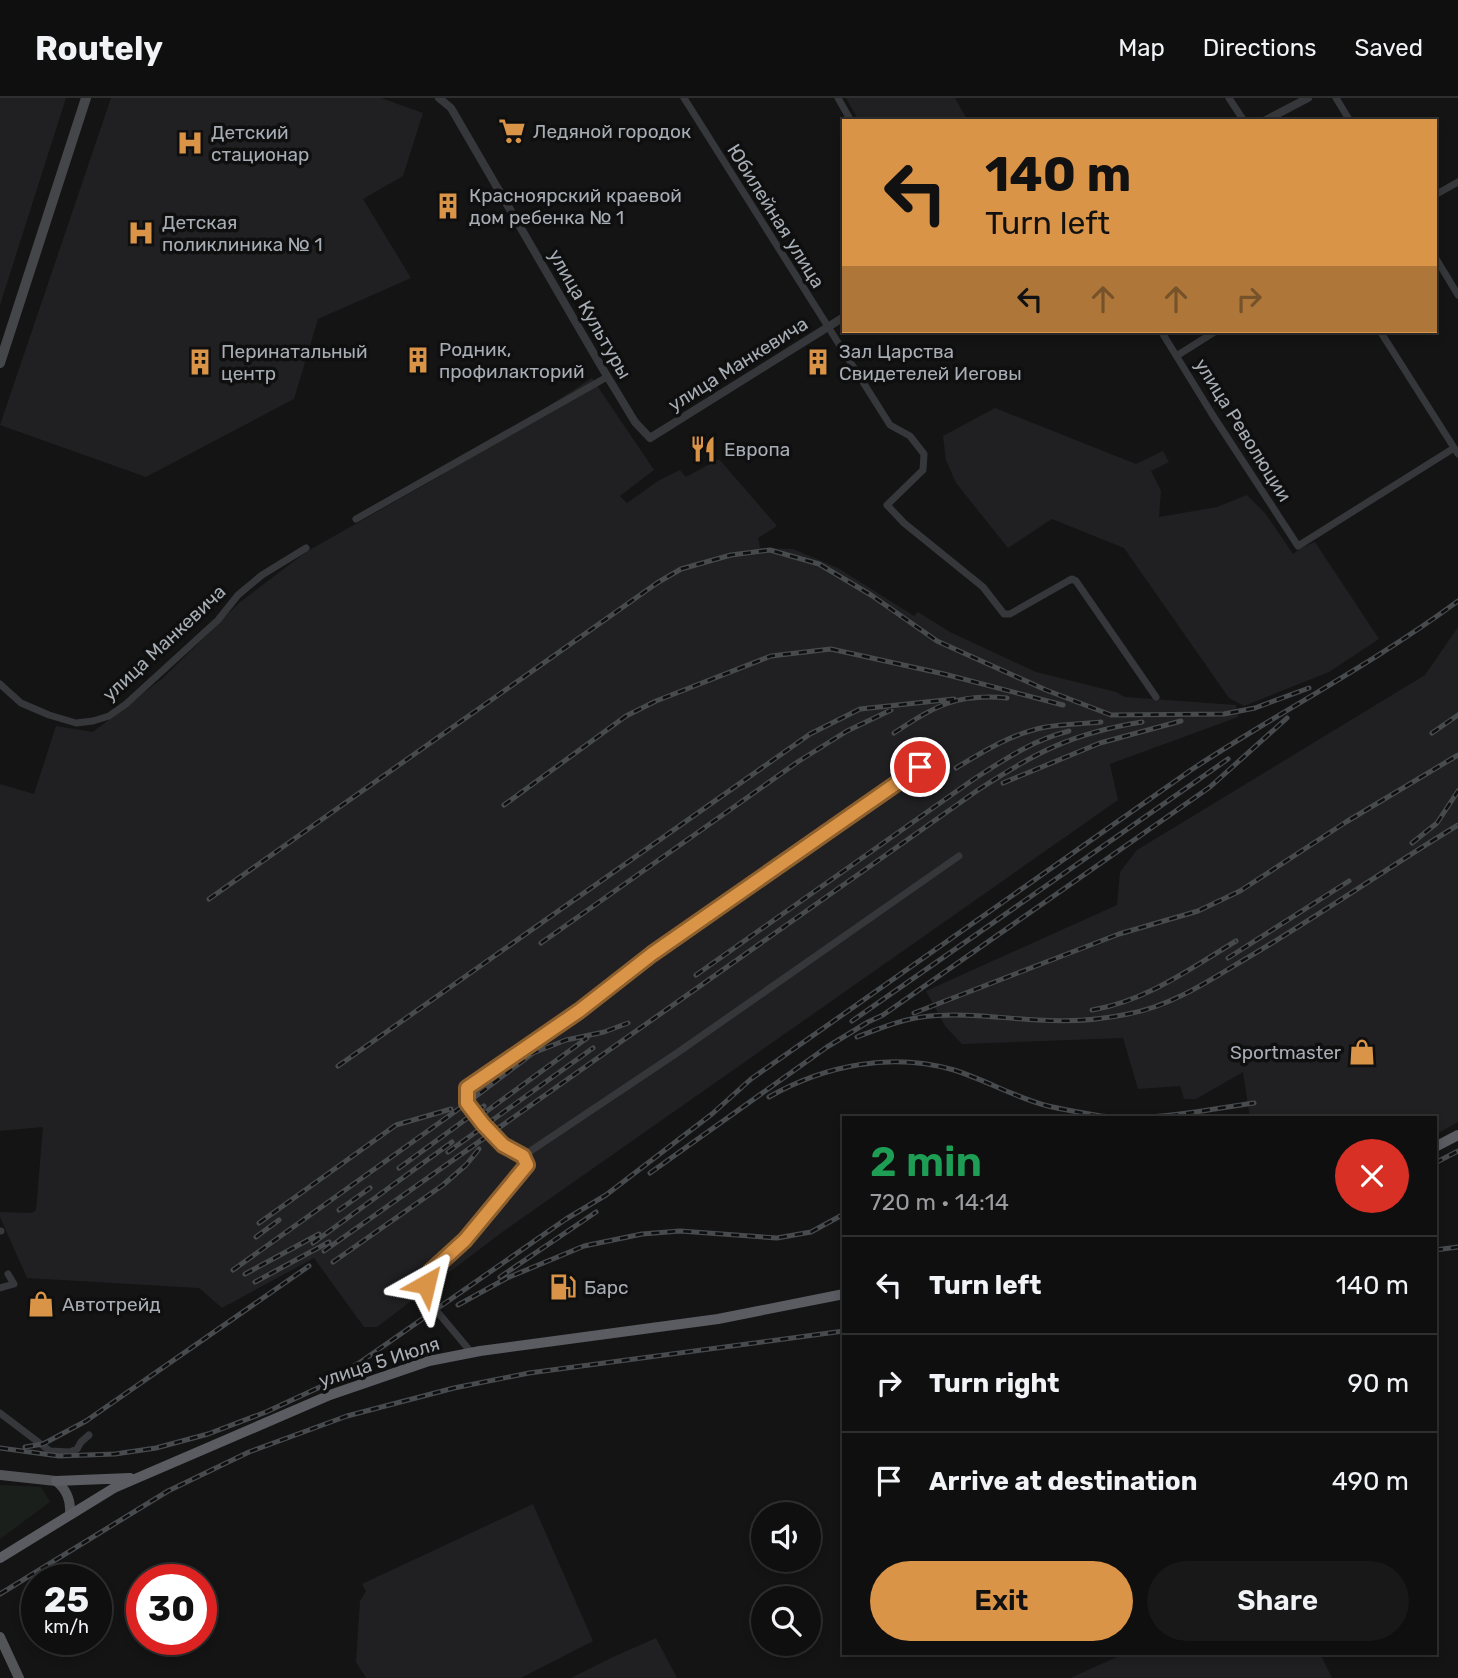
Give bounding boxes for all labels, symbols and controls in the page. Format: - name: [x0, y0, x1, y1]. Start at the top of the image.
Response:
- text: Routely: [35, 29, 163, 68]
- text: Map: [1118, 34, 1165, 62]
- text: Directions: [1203, 34, 1316, 62]
- text: Saved: [1354, 34, 1423, 62]
- supermarket icon: Ледяной городок: [497, 116, 527, 146]
- place label: Ледяной городок: [533, 120, 691, 143]
- place label: Детский стационар: [211, 121, 309, 166]
- hospital icon: Детский стационар: [175, 128, 205, 158]
- street label: Юбилейная улица: [722, 140, 830, 292]
- text: 140 m: [985, 145, 1131, 203]
- icon: left: [870, 147, 961, 238]
- place label: Красноярский краевой дом ребенка № 1: [469, 184, 682, 229]
- building icon: Красноярский краевой дом ребенка № 1: [433, 191, 463, 221]
- text: Turn left: [985, 204, 1110, 242]
- place label: Детская поликлиника № 1: [162, 211, 323, 256]
- hospital icon: Детская поликлиника № 1: [126, 218, 156, 248]
- street label: улица Культуры: [544, 245, 636, 383]
- icon: left: [1011, 280, 1049, 318]
- icon: ahead: [1084, 280, 1122, 318]
- icon: ahead: [1157, 280, 1195, 318]
- icon: right: [1230, 280, 1268, 318]
- street label: улица Манкевича: [664, 312, 812, 416]
- place label: Родник, профилакторий: [439, 338, 584, 383]
- place label: Перинатальный центр: [221, 340, 368, 385]
- place label: Зал Царства Свидетелей Иеговы: [839, 340, 1022, 385]
- building icon: Родник, профилакторий: [403, 345, 433, 375]
- building icon: Перинатальный центр: [185, 347, 215, 377]
- building icon: Зал Царства Свидетелей Иеговы: [803, 347, 833, 377]
- street label: улица Революции: [1190, 354, 1296, 506]
- restaurant icon: Европа: [688, 434, 718, 464]
- place label: Европа: [724, 438, 790, 461]
- street label: улица Манкевича: [98, 580, 230, 706]
- pin: [890, 737, 950, 797]
- icon: arrive: [901, 748, 939, 786]
- shop icon: Sportmaster: [1347, 1037, 1377, 1067]
- place label: Sportmaster: [1230, 1041, 1342, 1064]
- text: 2 min: [870, 1137, 982, 1187]
- button: close: [1335, 1139, 1409, 1213]
- text: 720 m · 14:14: [870, 1188, 1009, 1216]
- position arrow: [389, 1247, 463, 1321]
- icon: left: [870, 1266, 908, 1304]
- text: Turn left: [929, 1270, 1041, 1301]
- text: 140 m: [1336, 1270, 1409, 1301]
- fuel station icon: Барс: [548, 1272, 578, 1302]
- place label: Барс: [584, 1276, 628, 1299]
- shop icon: Автотрейд: [26, 1289, 56, 1319]
- place label: Автотрейд: [62, 1293, 161, 1316]
- street label: улица 5 Июля: [316, 1332, 442, 1392]
- icon: right: [870, 1364, 908, 1402]
- text: Turn right: [929, 1368, 1059, 1399]
- text: 90 m: [1348, 1368, 1409, 1399]
- icon: arrive: [870, 1462, 908, 1500]
- text: Arrive at destination: [929, 1466, 1197, 1497]
- text: 490 m: [1332, 1466, 1409, 1497]
- map controls: [751, 1502, 821, 1656]
- button: sound: [751, 1502, 821, 1572]
- button: Exit: [870, 1561, 1133, 1641]
- button: Share: [1147, 1561, 1409, 1641]
- speed limit sign: 30: [126, 1564, 217, 1655]
- text: 25: [44, 1579, 89, 1621]
- button: search: [751, 1586, 821, 1656]
- text: km/h: [44, 1616, 89, 1638]

